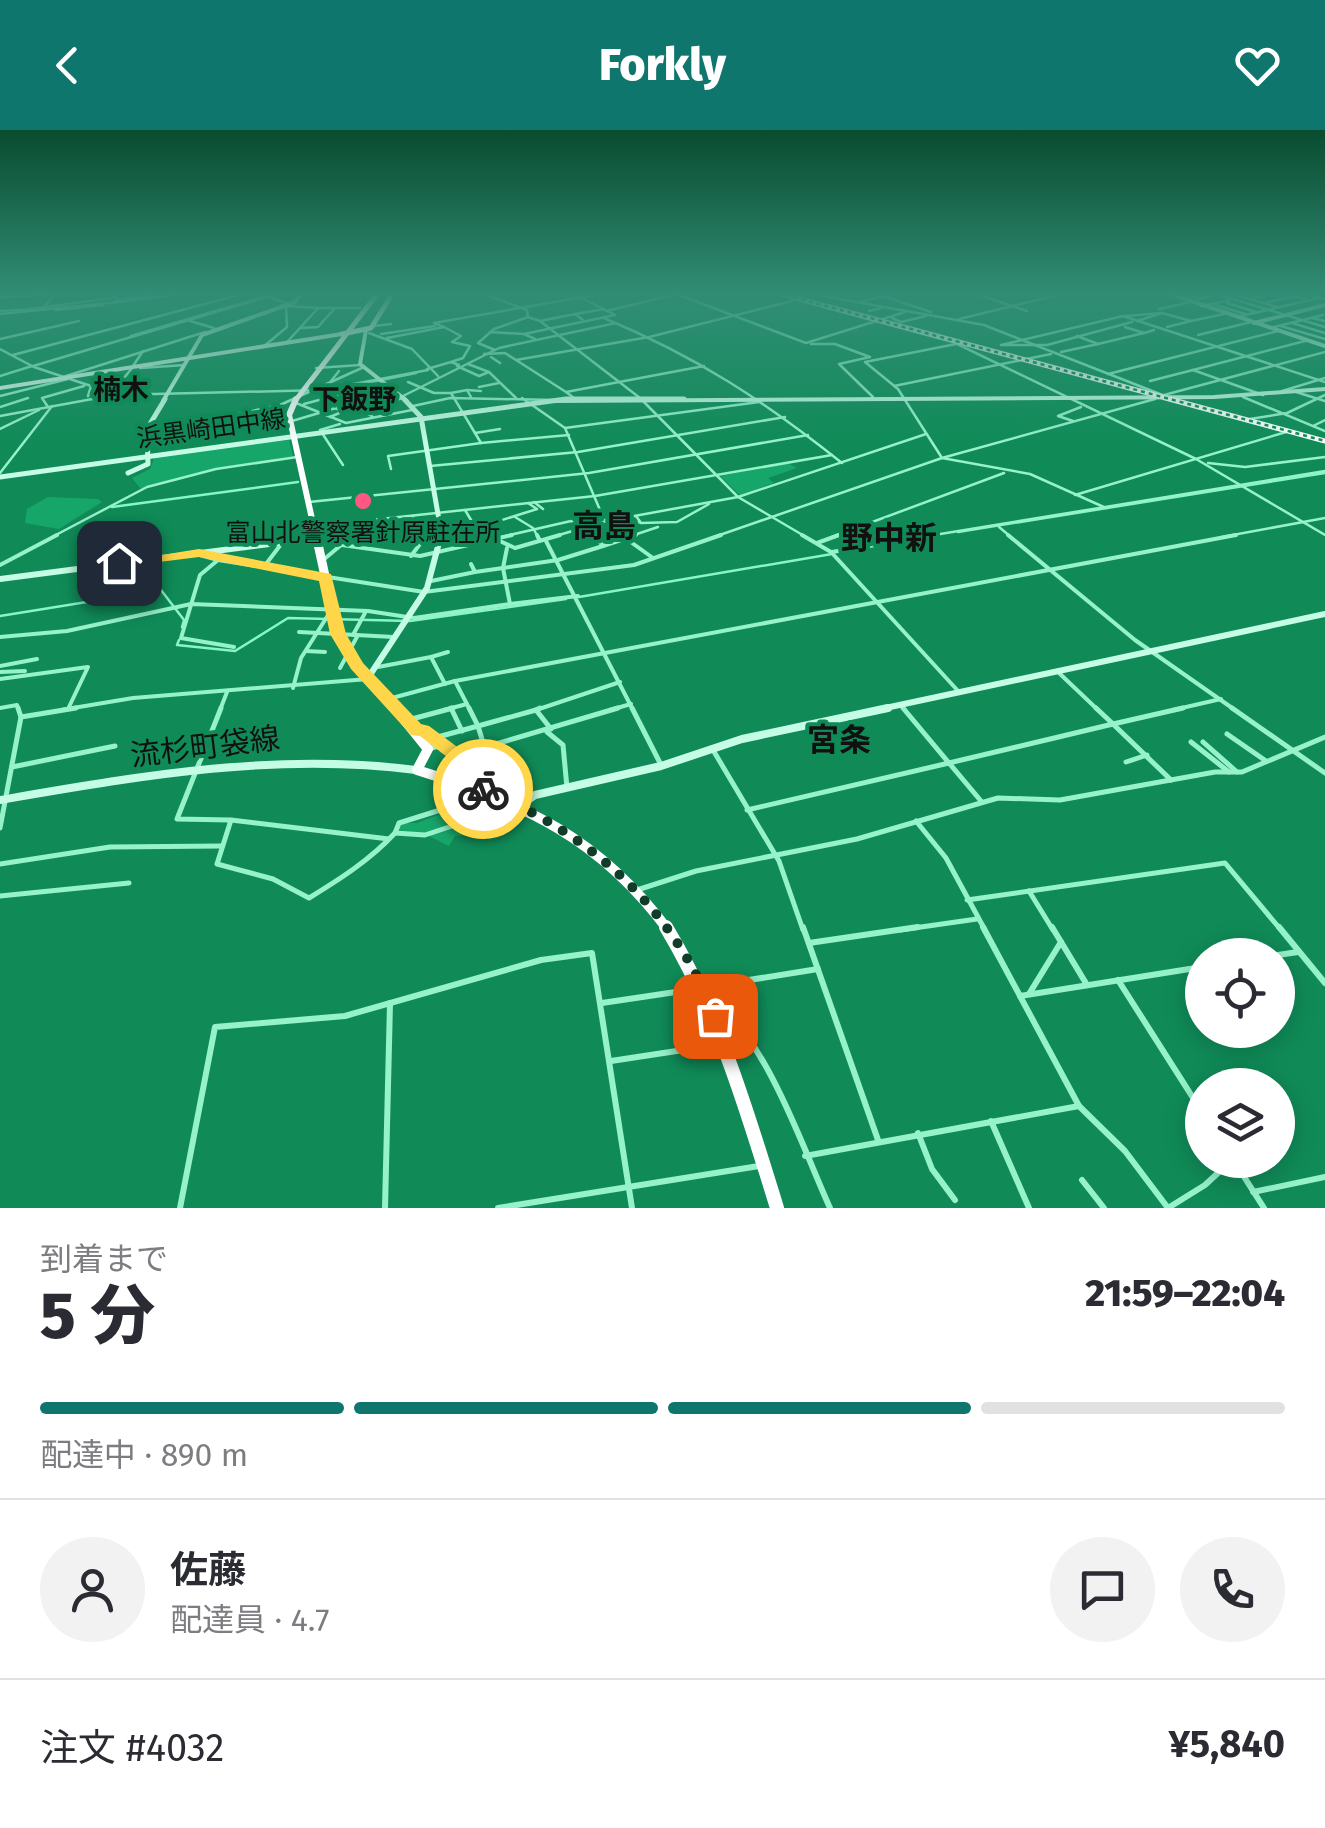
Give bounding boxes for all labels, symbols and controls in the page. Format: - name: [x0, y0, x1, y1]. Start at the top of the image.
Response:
- icon: back: [40, 38, 95, 93]
- text: Forkly: [599, 38, 726, 92]
- icon: heart: [1230, 38, 1285, 93]
- district label: 楠木: [93, 373, 149, 406]
- district label: 下飯野: [312, 383, 396, 416]
- street label: 浜黒崎田中線: [135, 404, 288, 454]
- marker: 富山北警察署針原駐在所: [352, 490, 374, 512]
- district label: 高島: [572, 507, 636, 545]
- place label: 富山北警察署針原駐在所: [225, 518, 501, 548]
- district label: 野中新: [841, 519, 937, 557]
- pin: [77, 521, 162, 606]
- icon: home: [92, 536, 147, 591]
- street label: 流杉町袋線: [128, 720, 282, 774]
- district label: 宮条: [807, 721, 871, 759]
- courier: [433, 739, 533, 839]
- icon: bike: [456, 762, 511, 817]
- map controls: [1185, 938, 1295, 1178]
- button: locate: [1185, 938, 1295, 1048]
- pin: [673, 974, 758, 1059]
- icon: bag: [688, 989, 743, 1044]
- button: layers: [1185, 1068, 1295, 1178]
- text: 到着まで: [40, 1240, 168, 1278]
- text: 21:59–22:04: [1085, 1270, 1285, 1316]
- text: 5 分: [40, 1277, 155, 1355]
- text: 配達中 · 890 m: [40, 1436, 248, 1474]
- button: person: [40, 1537, 145, 1642]
- button: chat: [1050, 1537, 1155, 1642]
- button: phone: [1180, 1537, 1285, 1642]
- text: 佐藤: [170, 1547, 246, 1593]
- text: 配達員 · 4.7: [170, 1601, 330, 1639]
- text: ¥5,840: [1169, 1721, 1285, 1767]
- text: 注文 #4032: [40, 1725, 224, 1771]

